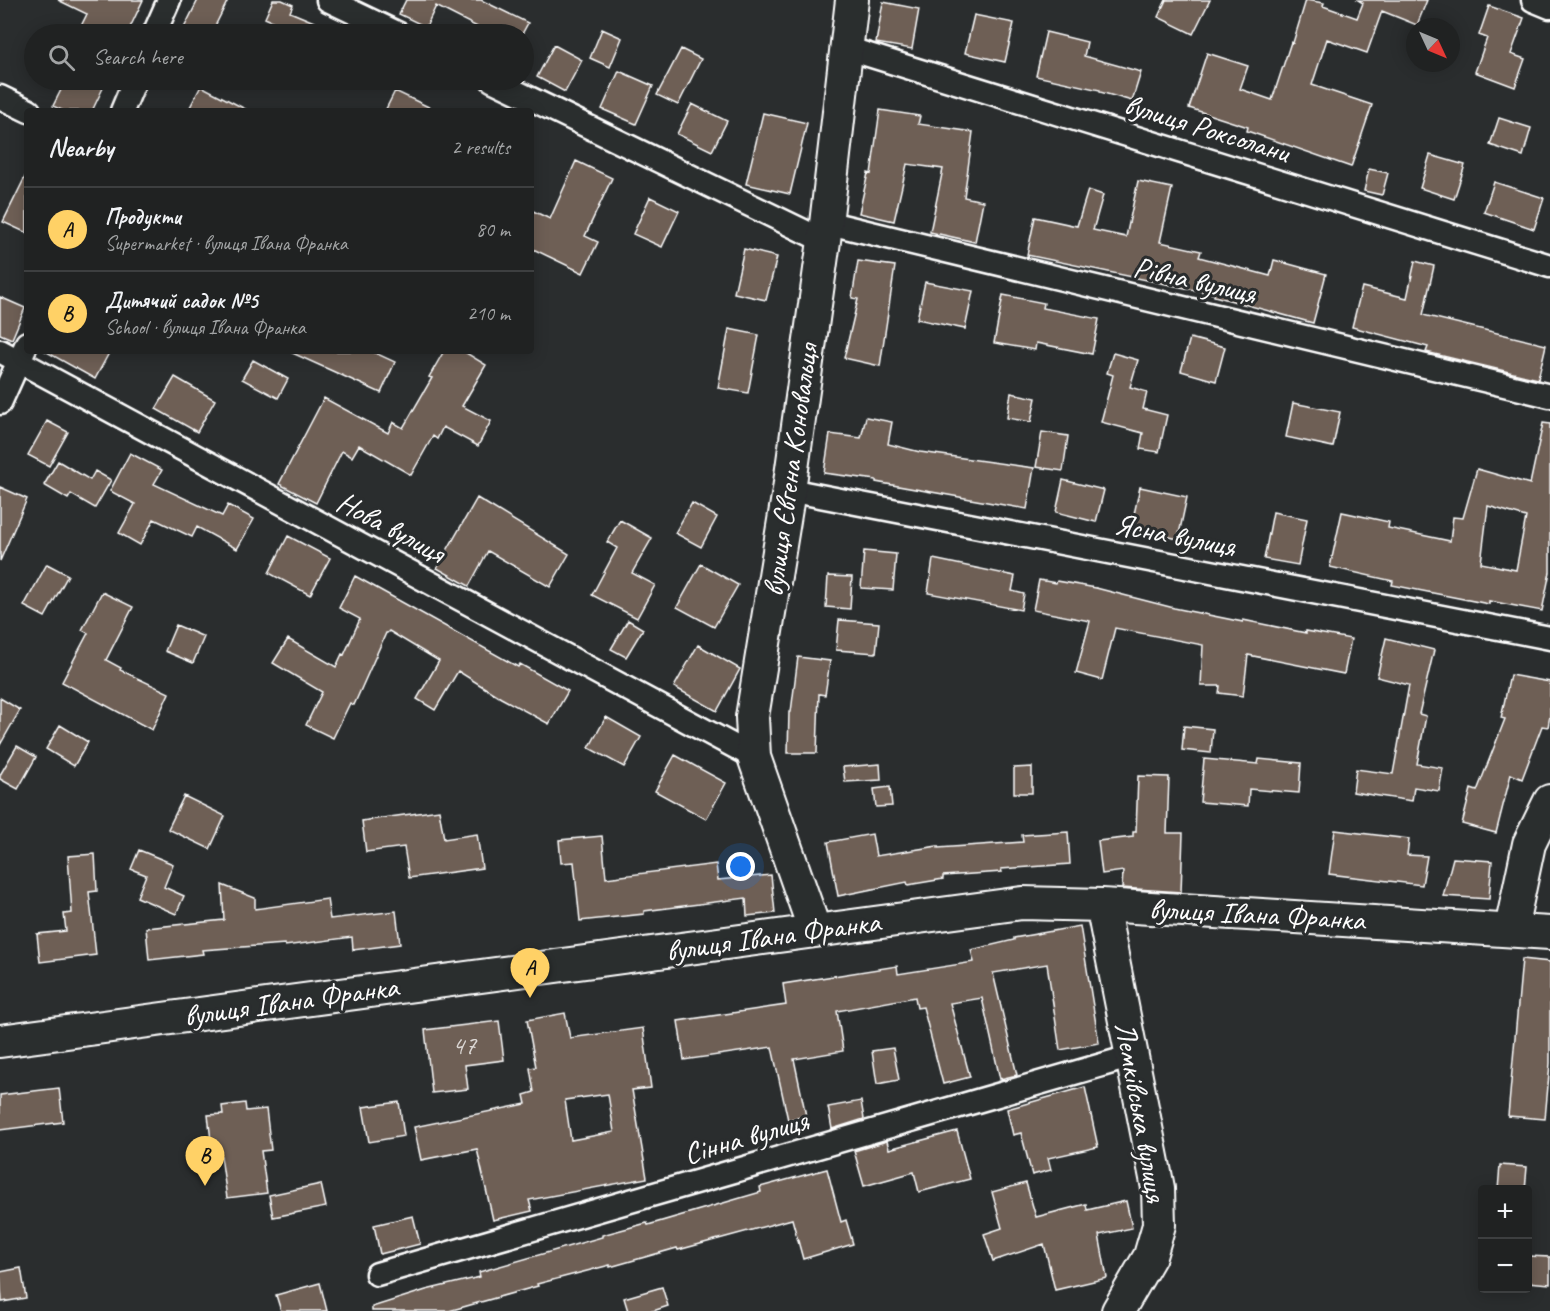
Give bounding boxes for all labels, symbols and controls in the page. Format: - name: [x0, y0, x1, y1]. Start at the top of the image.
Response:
- north arrow: [1406, 18, 1460, 72]
- search box: [24, 24, 534, 90]
- icon: search: [45, 41, 78, 74]
- text: Search here: [93, 43, 183, 71]
- street label: вулиця Роксолани: [1120, 85, 1296, 172]
- text: Nearby: [48, 131, 113, 164]
- text: 2 results: [451, 135, 510, 160]
- text: Продукти: [105, 203, 181, 231]
- text: A: [62, 217, 73, 242]
- text: 80 m: [476, 217, 510, 242]
- text: Supermarket · вулиця Івана Франка: [105, 231, 347, 256]
- street label: Рівна вулиця: [1130, 247, 1261, 313]
- text: Дитячий садок №5: [105, 287, 258, 315]
- text: B: [62, 301, 73, 326]
- text: 210 m: [467, 301, 510, 326]
- text: School · вулиця Івана Франка: [105, 315, 305, 340]
- street label: вулиця Євгена Коновальця: [753, 339, 827, 599]
- street label: Нова вулиця: [330, 483, 454, 573]
- street label: Ясна вулиця: [1111, 505, 1240, 566]
- your location: [726, 852, 755, 881]
- street label: вулиця Івана Франка: [1148, 889, 1368, 939]
- street label: вулиця Івана Франка: [663, 902, 884, 970]
- pin: A: [510, 948, 550, 998]
- street label: вулиця Івана Франка: [181, 967, 402, 1035]
- street label: Лемківська вулиця: [1106, 1019, 1176, 1206]
- house number: 47: [452, 1028, 478, 1062]
- street label: Сінна вулиця: [679, 1101, 814, 1173]
- pin: B: [186, 1136, 224, 1186]
- map controls: [1478, 1185, 1532, 1293]
- button: +: [1478, 1185, 1532, 1239]
- button: −: [1478, 1239, 1532, 1293]

